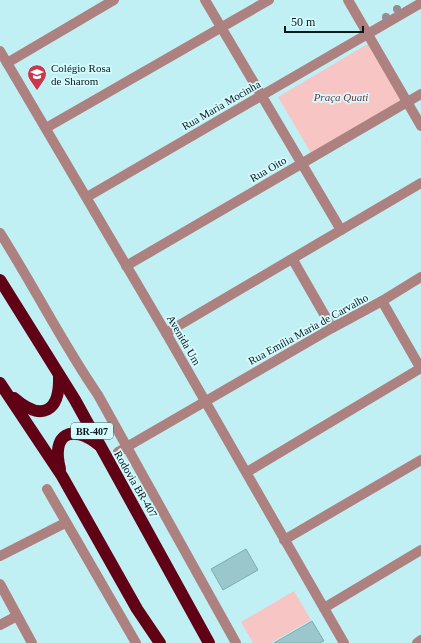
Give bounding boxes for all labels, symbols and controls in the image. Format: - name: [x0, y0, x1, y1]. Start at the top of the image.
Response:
- scale bar: [285, 8, 363, 34]
- text: 50 m: [291, 15, 316, 29]
- place label: Colégio Rosa de Sharom: [51, 62, 111, 87]
- school or university icon: Colégio Rosa de Sharom: [26, 63, 48, 91]
- street label: Rua Maria Mocinha: [180, 78, 262, 132]
- park label: Praça Quati: [313, 91, 368, 103]
- street label: Rua Oito: [248, 154, 289, 184]
- street label: Rua Emília Maria de Carvalho: [246, 291, 370, 367]
- street label: Avenida Um: [165, 313, 203, 368]
- road number: BR-407: [71, 423, 113, 439]
- street label: Rodovia BR-407: [112, 449, 160, 520]

